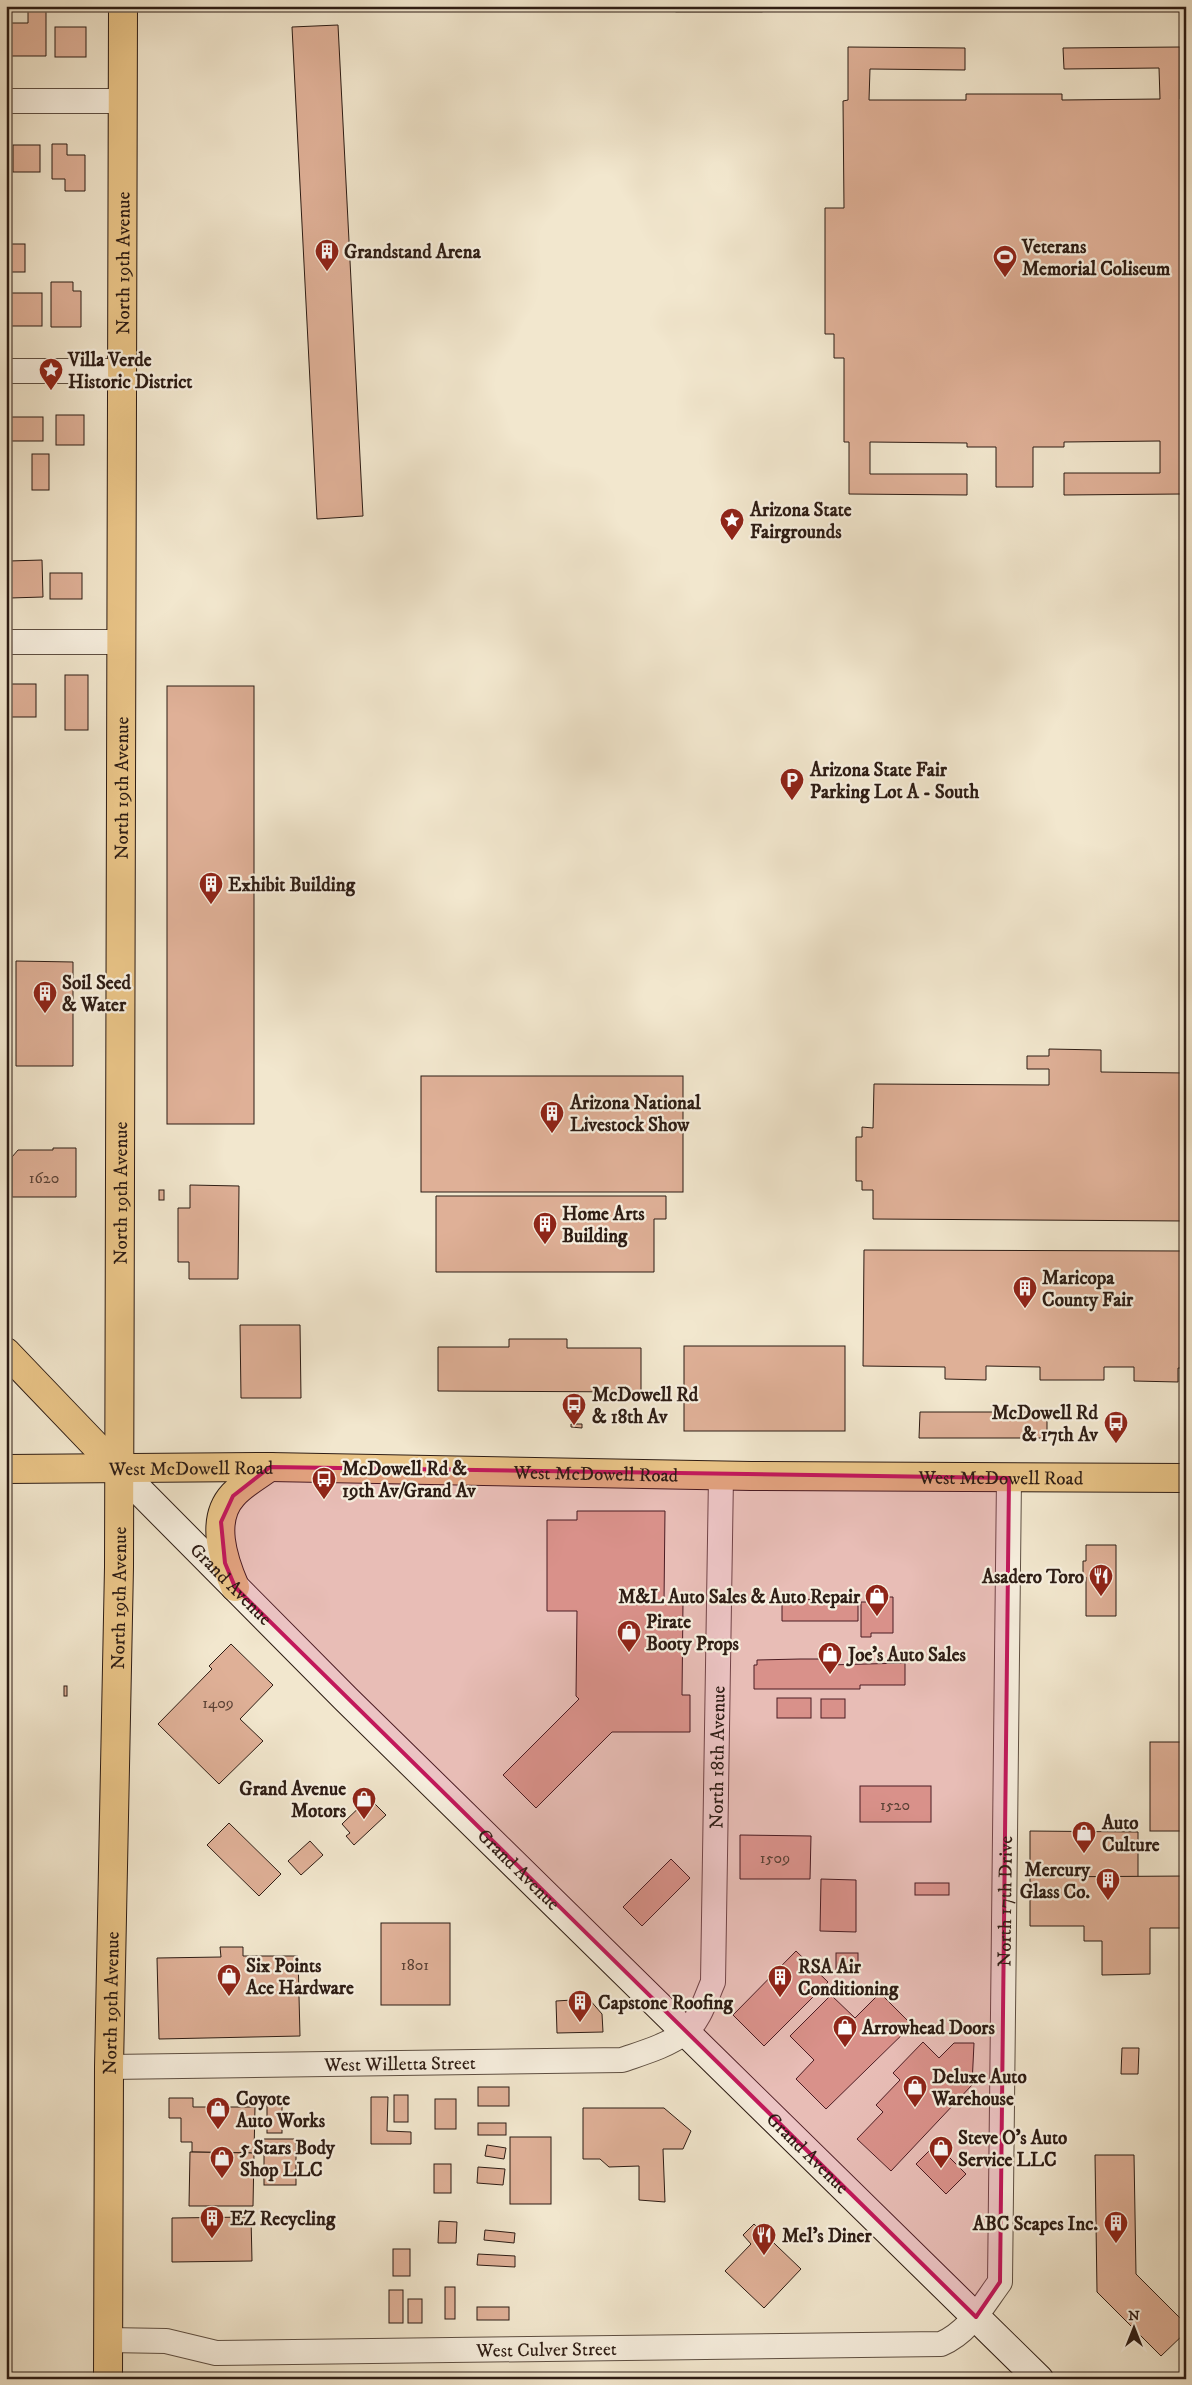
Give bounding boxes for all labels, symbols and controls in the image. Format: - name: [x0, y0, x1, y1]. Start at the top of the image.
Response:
- street label: North 19th Avenue: [112, 191, 136, 335]
- place label: Veterans Memorial Coliseum: [1021, 236, 1171, 281]
- building icon: Grandstand Arena: [314, 238, 340, 272]
- place label: Grandstand Arena: [344, 241, 482, 264]
- sports icon: Veterans Memorial Coliseum: [992, 244, 1018, 278]
- place label: Villa Verde Historic District: [67, 349, 193, 394]
- place icon: Villa Verde Historic District: [38, 357, 64, 391]
- place label: Arizona State Fairgrounds: [749, 499, 852, 544]
- place icon: Arizona State Fairgrounds: [719, 507, 745, 541]
- street label: North 19th Avenue: [111, 716, 134, 860]
- place label: Arizona State Fair Parking Lot A - South: [809, 759, 980, 804]
- parking icon: Arizona State Fair Parking Lot A - South: [779, 767, 805, 801]
- building icon: Exhibit Building: [198, 871, 224, 905]
- place label: Exhibit Building: [228, 874, 356, 897]
- place label: Soil Seed & Water: [62, 972, 132, 1017]
- building icon: Soil Seed & Water: [32, 980, 58, 1014]
- place label: Arizona National Livestock Show: [569, 1092, 701, 1137]
- building icon: Arizona National Livestock Show: [539, 1100, 565, 1134]
- street label: North 19th Avenue: [110, 1121, 133, 1265]
- house number: 1620: [29, 1168, 59, 1188]
- place label: Home Arts Building: [562, 1203, 645, 1248]
- building icon: Home Arts Building: [532, 1211, 558, 1245]
- place label: Maricopa County Fair: [1042, 1267, 1134, 1312]
- building icon: Maricopa County Fair: [1012, 1275, 1038, 1309]
- place label: McDowell Rd & 18th Av: [592, 1384, 699, 1429]
- bus stop icon: McDowell Rd & 18th Av: [561, 1392, 587, 1426]
- place label: McDowell Rd & 17th Av: [992, 1402, 1099, 1447]
- bus stop icon: McDowell Rd & 17th Av: [1103, 1410, 1129, 1444]
- street label: West McDowell Road: [108, 1457, 274, 1481]
- place label: McDowell Rd & 19th Av/Grand Av: [342, 1458, 476, 1503]
- street label: West McDowell Road: [512, 1462, 679, 1488]
- bus stop icon: McDowell Rd & 19th Av/Grand Av: [311, 1466, 337, 1500]
- street label: West McDowell Road: [918, 1467, 1084, 1491]
- street label: North 19th Avenue: [107, 1526, 132, 1670]
- street label: Grand Avenue: [185, 1539, 276, 1631]
- restaurant icon: Asadero Toro: [1088, 1563, 1114, 1597]
- place label: Asadero Toro: [981, 1566, 1084, 1589]
- shop icon: M&L Auto Sales & Auto Repair: [864, 1583, 890, 1617]
- place label: M&L Auto Sales & Auto Repair: [618, 1586, 861, 1609]
- place label: Pirate Booty Props: [646, 1611, 740, 1656]
- shop icon: Pirate Booty Props: [616, 1619, 642, 1653]
- shop icon: Joe's Auto Sales: [817, 1641, 843, 1675]
- place label: Joe's Auto Sales: [846, 1644, 967, 1667]
- street label: North 18th Avenue: [705, 1686, 731, 1829]
- house number: 1409: [202, 1693, 234, 1713]
- place label: Grand Avenue Motors: [239, 1778, 347, 1823]
- shop icon: Grand Avenue Motors: [351, 1786, 377, 1820]
- house number: 1520: [880, 1795, 910, 1815]
- place label: Auto Culture: [1101, 1812, 1160, 1857]
- shop icon: Auto Culture: [1071, 1820, 1097, 1854]
- street label: Grand Avenue: [472, 1824, 564, 1916]
- street label: North 17th Drive: [994, 1836, 1018, 1967]
- house number: 1509: [760, 1848, 790, 1868]
- place label: Mercury Glass Co.: [1020, 1859, 1091, 1904]
- building icon: Mercury Glass Co.: [1095, 1867, 1121, 1901]
- street label: North 19th Avenue: [99, 1931, 125, 2075]
- place label: Six Points Ace Hardware: [245, 1955, 354, 2000]
- house number: 1801: [401, 1955, 429, 1975]
- place label: RSA Air Conditioning: [798, 1956, 899, 2001]
- shop icon: Six Points Ace Hardware: [216, 1963, 242, 1997]
- building icon: RSA Air Conditioning: [767, 1964, 793, 1998]
- building icon: Capstone Roofing: [567, 1989, 593, 2023]
- place label: Capstone Roofing: [598, 1992, 733, 2015]
- shop icon: Arrowhead Doors: [832, 2014, 858, 2048]
- place label: Arrowhead Doors: [861, 2017, 995, 2040]
- street label: West Willetta Street: [323, 2052, 476, 2077]
- place label: Deluxe Auto Warehouse: [931, 2066, 1027, 2111]
- shop icon: Deluxe Auto Warehouse: [902, 2074, 928, 2108]
- place label: Coyote Auto Works: [235, 2088, 326, 2133]
- shop icon: Coyote Auto Works: [205, 2096, 231, 2130]
- street label: Grand Avenue: [761, 2108, 853, 2199]
- place label: Steve O's Auto Service LLC: [958, 2127, 1067, 2172]
- shop icon: Steve O's Auto Service LLC: [928, 2135, 954, 2169]
- place label: 5 Stars Body Shop LLC: [239, 2137, 336, 2182]
- shop icon: 5 Stars Body Shop LLC: [209, 2145, 235, 2179]
- building icon: EZ Recycling: [199, 2205, 225, 2239]
- place label: EZ Recycling: [230, 2208, 336, 2231]
- building icon: ABC Scapes Inc.: [1103, 2210, 1129, 2244]
- place label: ABC Scapes Inc.: [972, 2213, 1098, 2236]
- restaurant icon: Mel's Diner: [751, 2222, 777, 2256]
- place label: Mel's Diner: [782, 2225, 872, 2248]
- north arrow: [1110, 2302, 1160, 2352]
- text: N: [1128, 2307, 1140, 2325]
- street label: West Culver Street: [475, 2338, 617, 2363]

